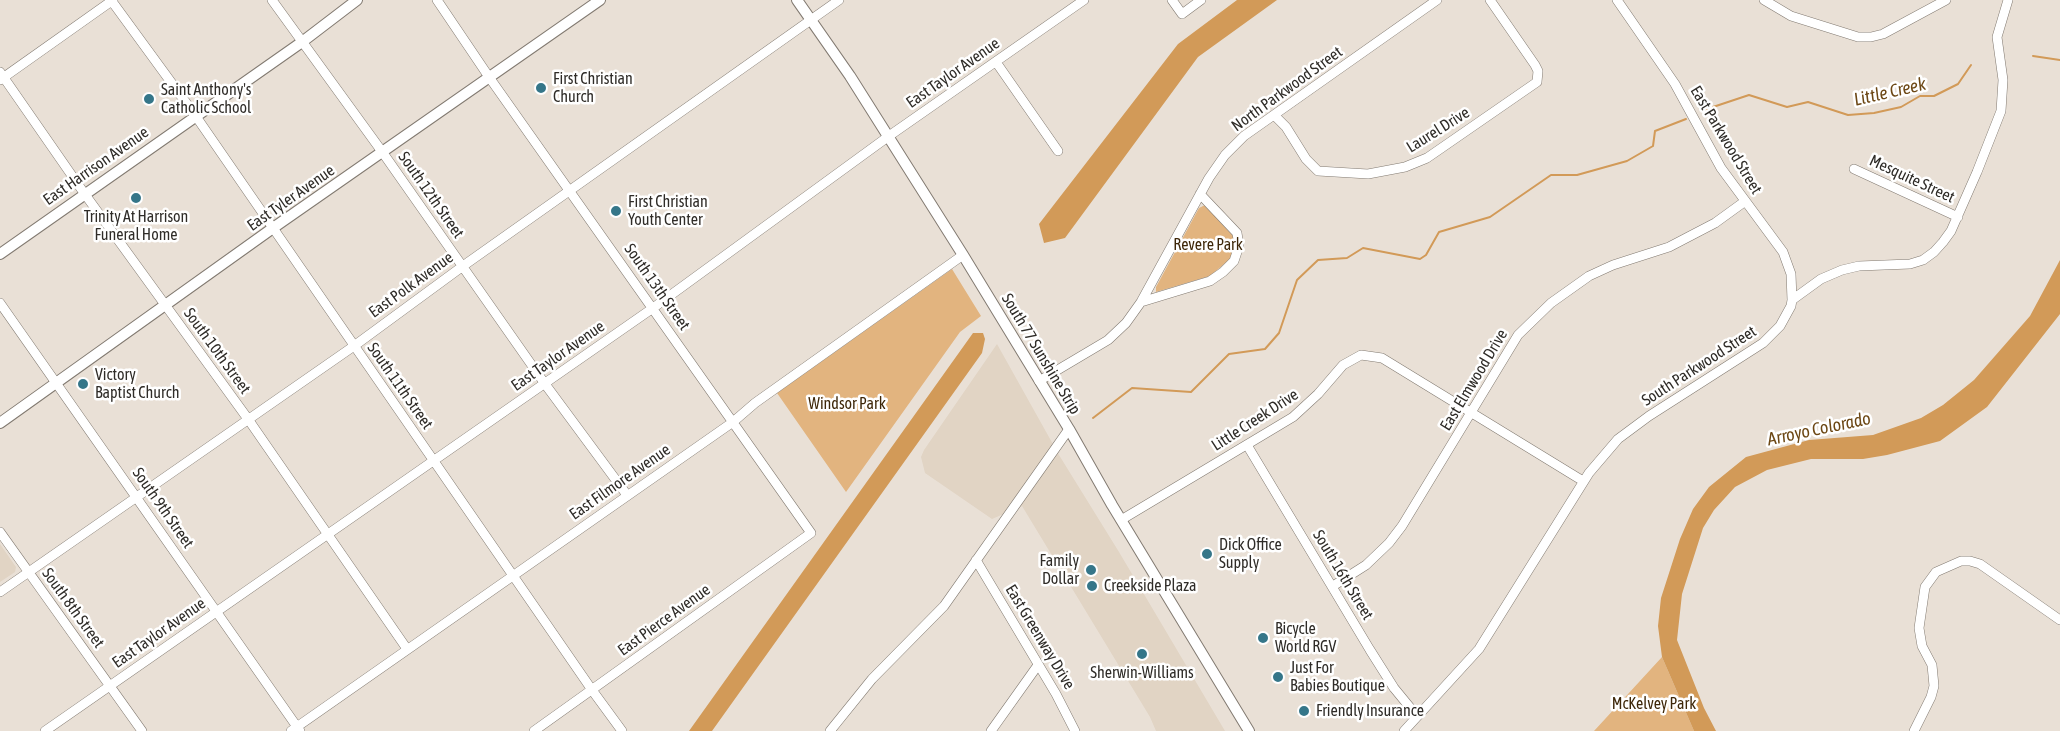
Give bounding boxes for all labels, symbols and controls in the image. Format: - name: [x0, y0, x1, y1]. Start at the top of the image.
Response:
- street label: East Taylor Avenue: [903, 34, 1003, 112]
- street label: North Parkwood Street: [1228, 42, 1346, 136]
- place label: First Christian Church: [553, 69, 633, 107]
- water label: Little Creek: [1852, 73, 1928, 111]
- place label: Saint Anthony's Catholic School: [161, 80, 252, 118]
- marker: First Christian Church: [534, 81, 548, 95]
- street label: East Parkwood Street: [1686, 82, 1766, 198]
- marker: Saint Anthony's Catholic School: [142, 92, 156, 106]
- street label: Laurel Drive: [1403, 103, 1473, 157]
- street label: East Harrison Avenue: [40, 123, 152, 209]
- street label: South 12th Street: [394, 148, 468, 242]
- street label: Mesquite Street: [1866, 151, 1958, 207]
- street label: East Tyler Avenue: [244, 161, 338, 235]
- marker: Trinity At Harrison Funeral Home: [129, 191, 143, 205]
- place label: First Christian Youth Center: [628, 192, 708, 230]
- marker: First Christian Youth Center: [609, 204, 623, 218]
- place label: Trinity At Harrison Funeral Home: [84, 207, 188, 245]
- park label: Revere Park: [1173, 235, 1243, 255]
- street label: South 13th Street: [620, 240, 694, 334]
- street label: East Polk Avenue: [365, 248, 457, 322]
- street label: South 77 Sunshine Strip: [997, 290, 1085, 418]
- street label: South 10th Street: [179, 304, 255, 398]
- street label: East Taylor Avenue: [508, 317, 608, 395]
- street label: South Parkwood Street: [1638, 322, 1760, 410]
- street label: East Elmwood Drive: [1436, 326, 1512, 434]
- street label: South 11th Street: [363, 339, 437, 433]
- place label: Victory Baptist Church: [95, 365, 179, 403]
- marker: Victory Baptist Church: [76, 377, 90, 391]
- street label: Little Creek Drive: [1208, 385, 1302, 455]
- park label: Windsor Park: [808, 394, 886, 414]
- water label: Arroyo Colorado: [1765, 408, 1873, 450]
- street label: East Filmore Avenue: [566, 440, 674, 524]
- street label: South 9th Street: [128, 464, 198, 552]
- street label: South 16th Street: [1309, 527, 1377, 623]
- place label: Dick Office Supply: [1219, 535, 1282, 573]
- marker: Dick Office Supply: [1200, 547, 1214, 561]
- place label: Family Dollar: [1040, 551, 1079, 589]
- marker: Family Dollar: [1084, 563, 1098, 577]
- street label: South 8th Street: [38, 564, 108, 652]
- place label: Creekside Plaza: [1104, 576, 1196, 596]
- marker: Creekside Plaza: [1085, 579, 1099, 593]
- street label: East Pierce Avenue: [614, 580, 714, 660]
- street label: East Greenway Drive: [1001, 581, 1079, 693]
- street label: East Taylor Avenue: [109, 594, 209, 672]
- place label: Bicycle World RGV: [1275, 619, 1336, 657]
- marker: Bicycle World RGV: [1256, 631, 1270, 645]
- marker: Sherwin-Williams: [1135, 647, 1149, 661]
- place label: Just For Babies Boutique: [1290, 658, 1385, 696]
- place label: Sherwin-Williams: [1090, 663, 1194, 683]
- marker: Just For Babies Boutique: [1271, 670, 1285, 684]
- park label: McKelvey Park: [1612, 694, 1696, 714]
- place label: Friendly Insurance: [1316, 701, 1424, 721]
- marker: Friendly Insurance: [1297, 704, 1311, 718]

